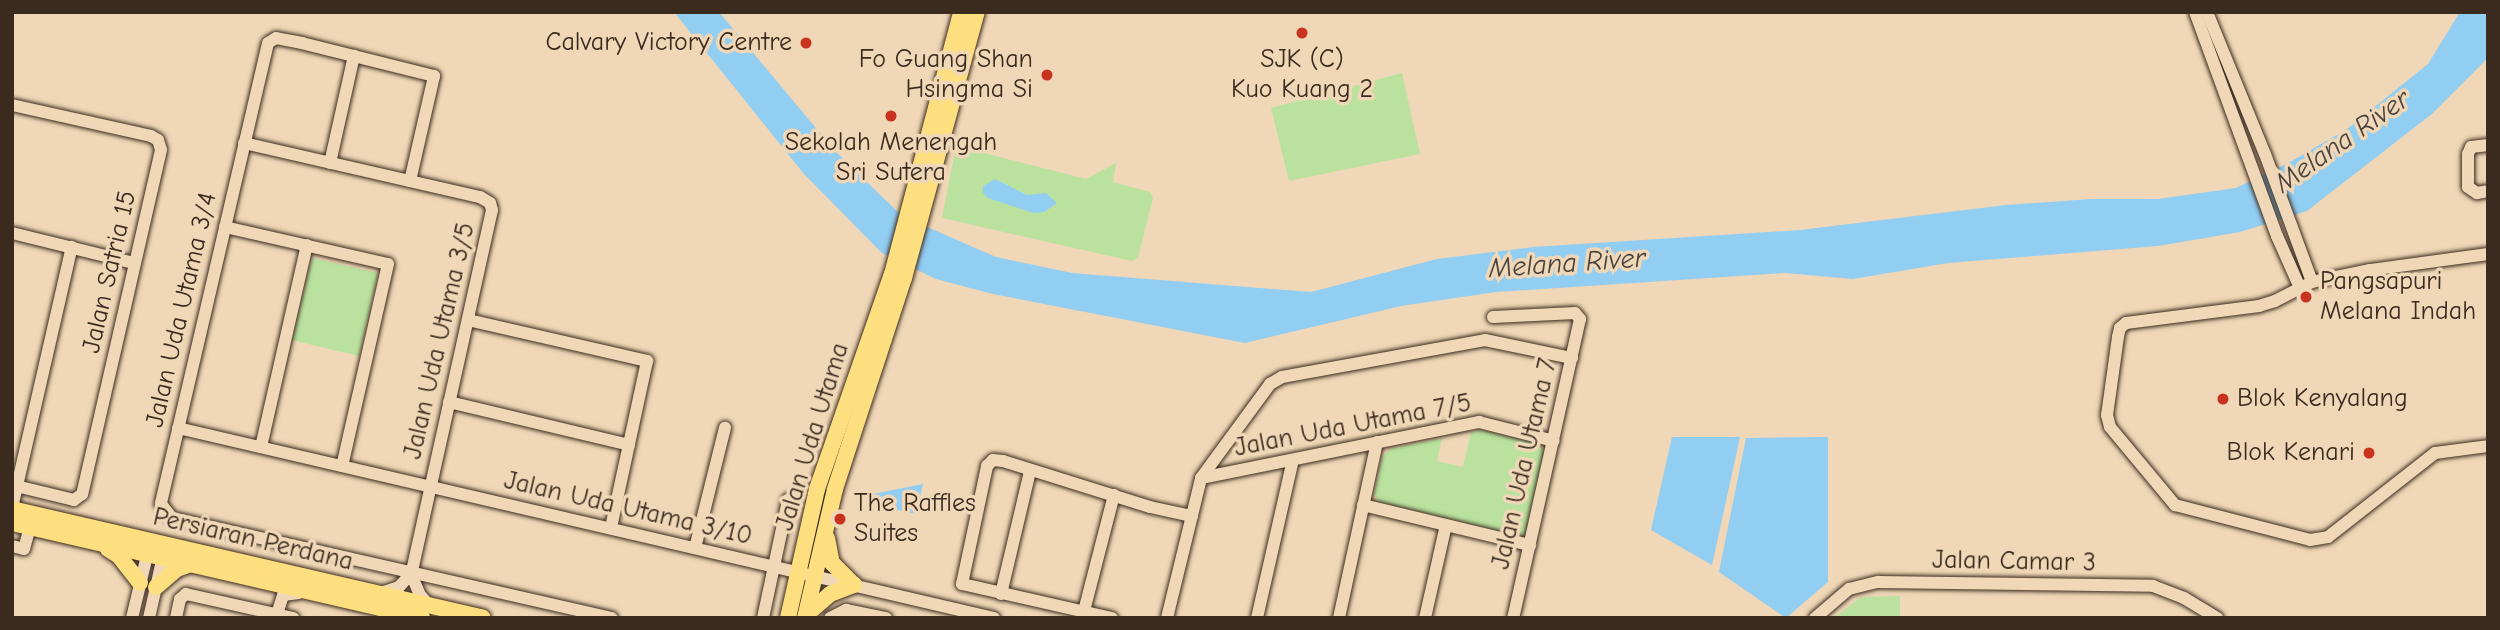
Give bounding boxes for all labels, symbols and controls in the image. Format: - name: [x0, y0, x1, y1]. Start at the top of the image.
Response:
- marker: SJK (C) Kuo Kuang 2: [1294, 25, 1310, 41]
- place label: Calvary Victory Centre: [545, 27, 792, 59]
- marker: Calvary Victory Centre: [798, 35, 814, 51]
- place label: Fo Guang Shan Hsingma Si: [859, 44, 1033, 106]
- place label: SJK (C) Kuo Kuang 2: [1231, 44, 1373, 106]
- marker: Fo Guang Shan Hsingma Si: [1039, 67, 1055, 83]
- water label: Melana River: [2268, 82, 2416, 200]
- marker: Sekolah Menengah Sri Sutera: [883, 108, 899, 124]
- place label: Sekolah Menengah Sri Sutera: [785, 127, 997, 188]
- street label: Jalan Satria 15: [76, 188, 144, 356]
- street label: Jalan Uda Utama 3/4: [140, 190, 224, 430]
- street label: Jalan Uda Utama 3/5: [398, 220, 482, 462]
- water label: Melana River: [1487, 241, 1647, 285]
- place label: Pangsapuri Melana Indah: [2320, 266, 2476, 328]
- marker: Pangsapuri Melana Indah: [2298, 289, 2314, 305]
- street label: Jalan Uda Utama: [770, 340, 856, 534]
- street label: Jalan Uda Utama 7: [1486, 356, 1564, 572]
- place label: Blok Kenyalang: [2237, 383, 2408, 415]
- street label: Jalan Uda Utama 7/5: [1232, 388, 1474, 464]
- marker: Blok Kenyalang: [2215, 391, 2231, 407]
- place label: Blok Kenari: [2227, 437, 2355, 469]
- marker: Blok Kenari: [2361, 445, 2377, 461]
- street label: Jalan Uda Utama 3/10: [501, 465, 755, 553]
- place label: The Raffles Suites: [854, 488, 976, 550]
- street label: Persiaran Perdana: [150, 502, 356, 578]
- marker: The Raffles Suites: [832, 511, 848, 527]
- street label: Jalan Camar 3: [1932, 545, 2096, 579]

